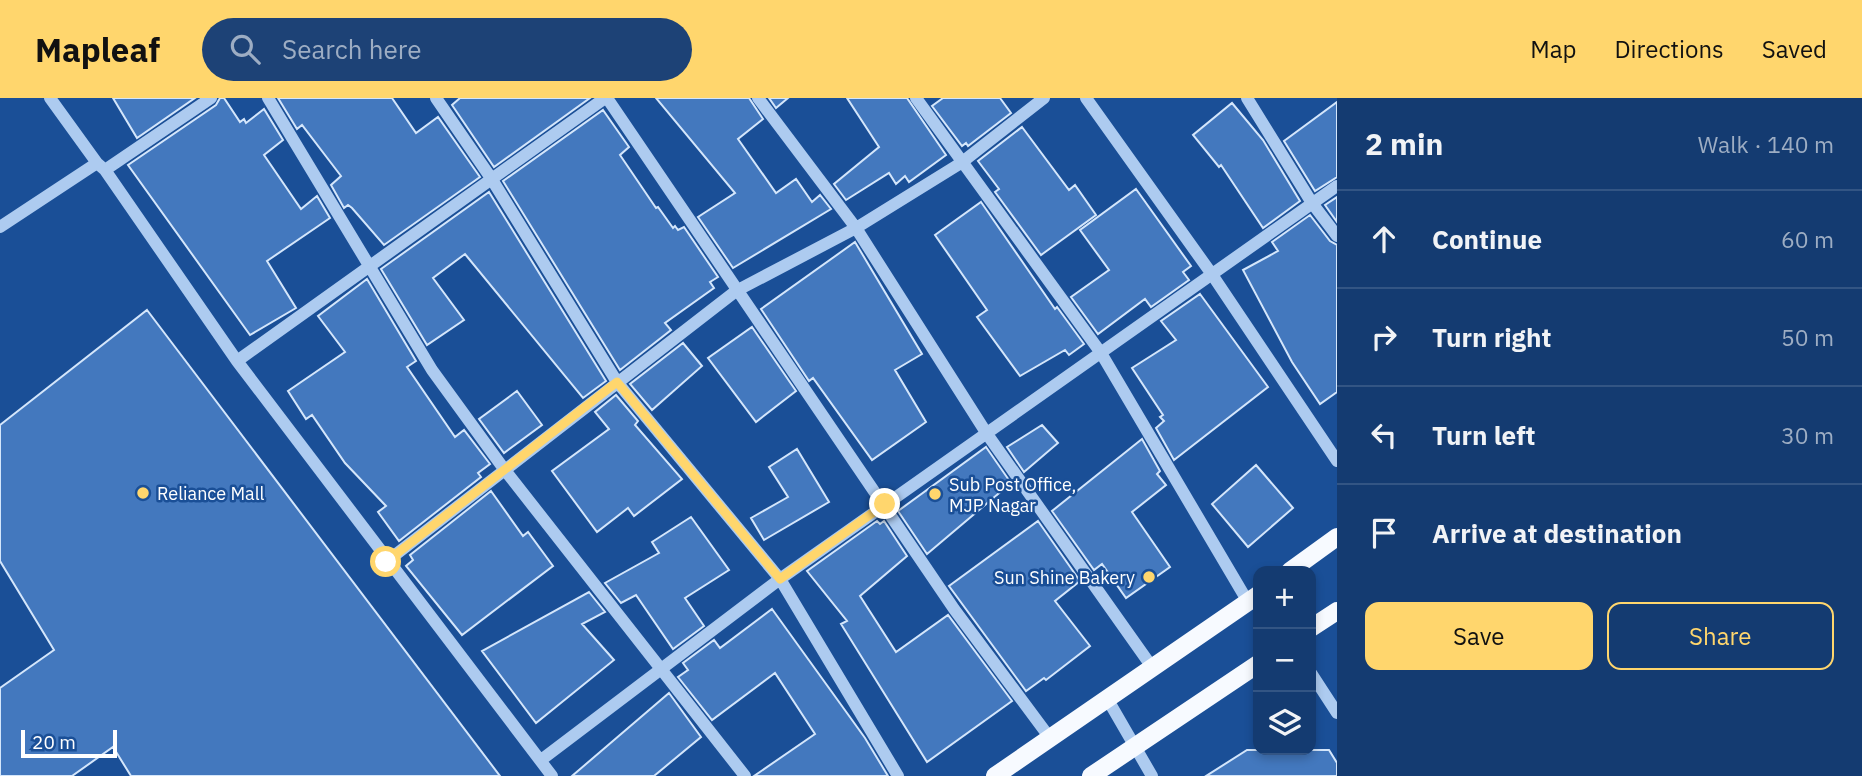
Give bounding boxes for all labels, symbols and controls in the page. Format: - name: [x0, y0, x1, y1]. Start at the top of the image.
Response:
- search box: [202, 18, 692, 81]
- text: Mapleaf: [35, 28, 160, 71]
- icon: search: [226, 30, 264, 68]
- text: Search here: [282, 32, 422, 66]
- text: Map: [1530, 33, 1576, 65]
- text: Directions: [1614, 33, 1724, 65]
- text: Saved: [1762, 33, 1827, 65]
- text: 2 min: [1365, 124, 1443, 163]
- text: Walk · 140 m: [1698, 129, 1834, 159]
- icon: ahead: [1365, 220, 1403, 258]
- text: Continue: [1432, 222, 1542, 256]
- text: 60 m: [1781, 224, 1834, 254]
- icon: right: [1365, 318, 1403, 356]
- text: Turn right: [1432, 320, 1551, 354]
- text: 50 m: [1781, 322, 1834, 352]
- icon: left: [1365, 416, 1403, 454]
- text: Turn left: [1432, 418, 1535, 452]
- text: 30 m: [1781, 420, 1834, 450]
- place label: Sub Post Office, MJP Nagar: [949, 473, 1076, 517]
- place label: Reliance Mall: [157, 482, 264, 505]
- marker: Reliance Mall: [135, 485, 151, 501]
- marker: Sub Post Office, MJP Nagar: [927, 486, 943, 502]
- route end: [869, 488, 900, 519]
- icon: arrive: [1365, 514, 1403, 552]
- text: Arrive at destination: [1432, 516, 1682, 550]
- route start: [370, 546, 401, 577]
- place label: Sun Shine Bakery: [994, 566, 1135, 589]
- map controls: [1253, 566, 1316, 755]
- button: +: [1253, 566, 1316, 629]
- marker: Sun Shine Bakery: [1141, 569, 1157, 585]
- button: Save: [1365, 602, 1593, 670]
- button: Share: [1607, 602, 1834, 670]
- button: −: [1253, 629, 1316, 692]
- button: layers: [1253, 692, 1316, 755]
- scale bar: [21, 727, 117, 759]
- text: 20 m: [32, 730, 76, 754]

